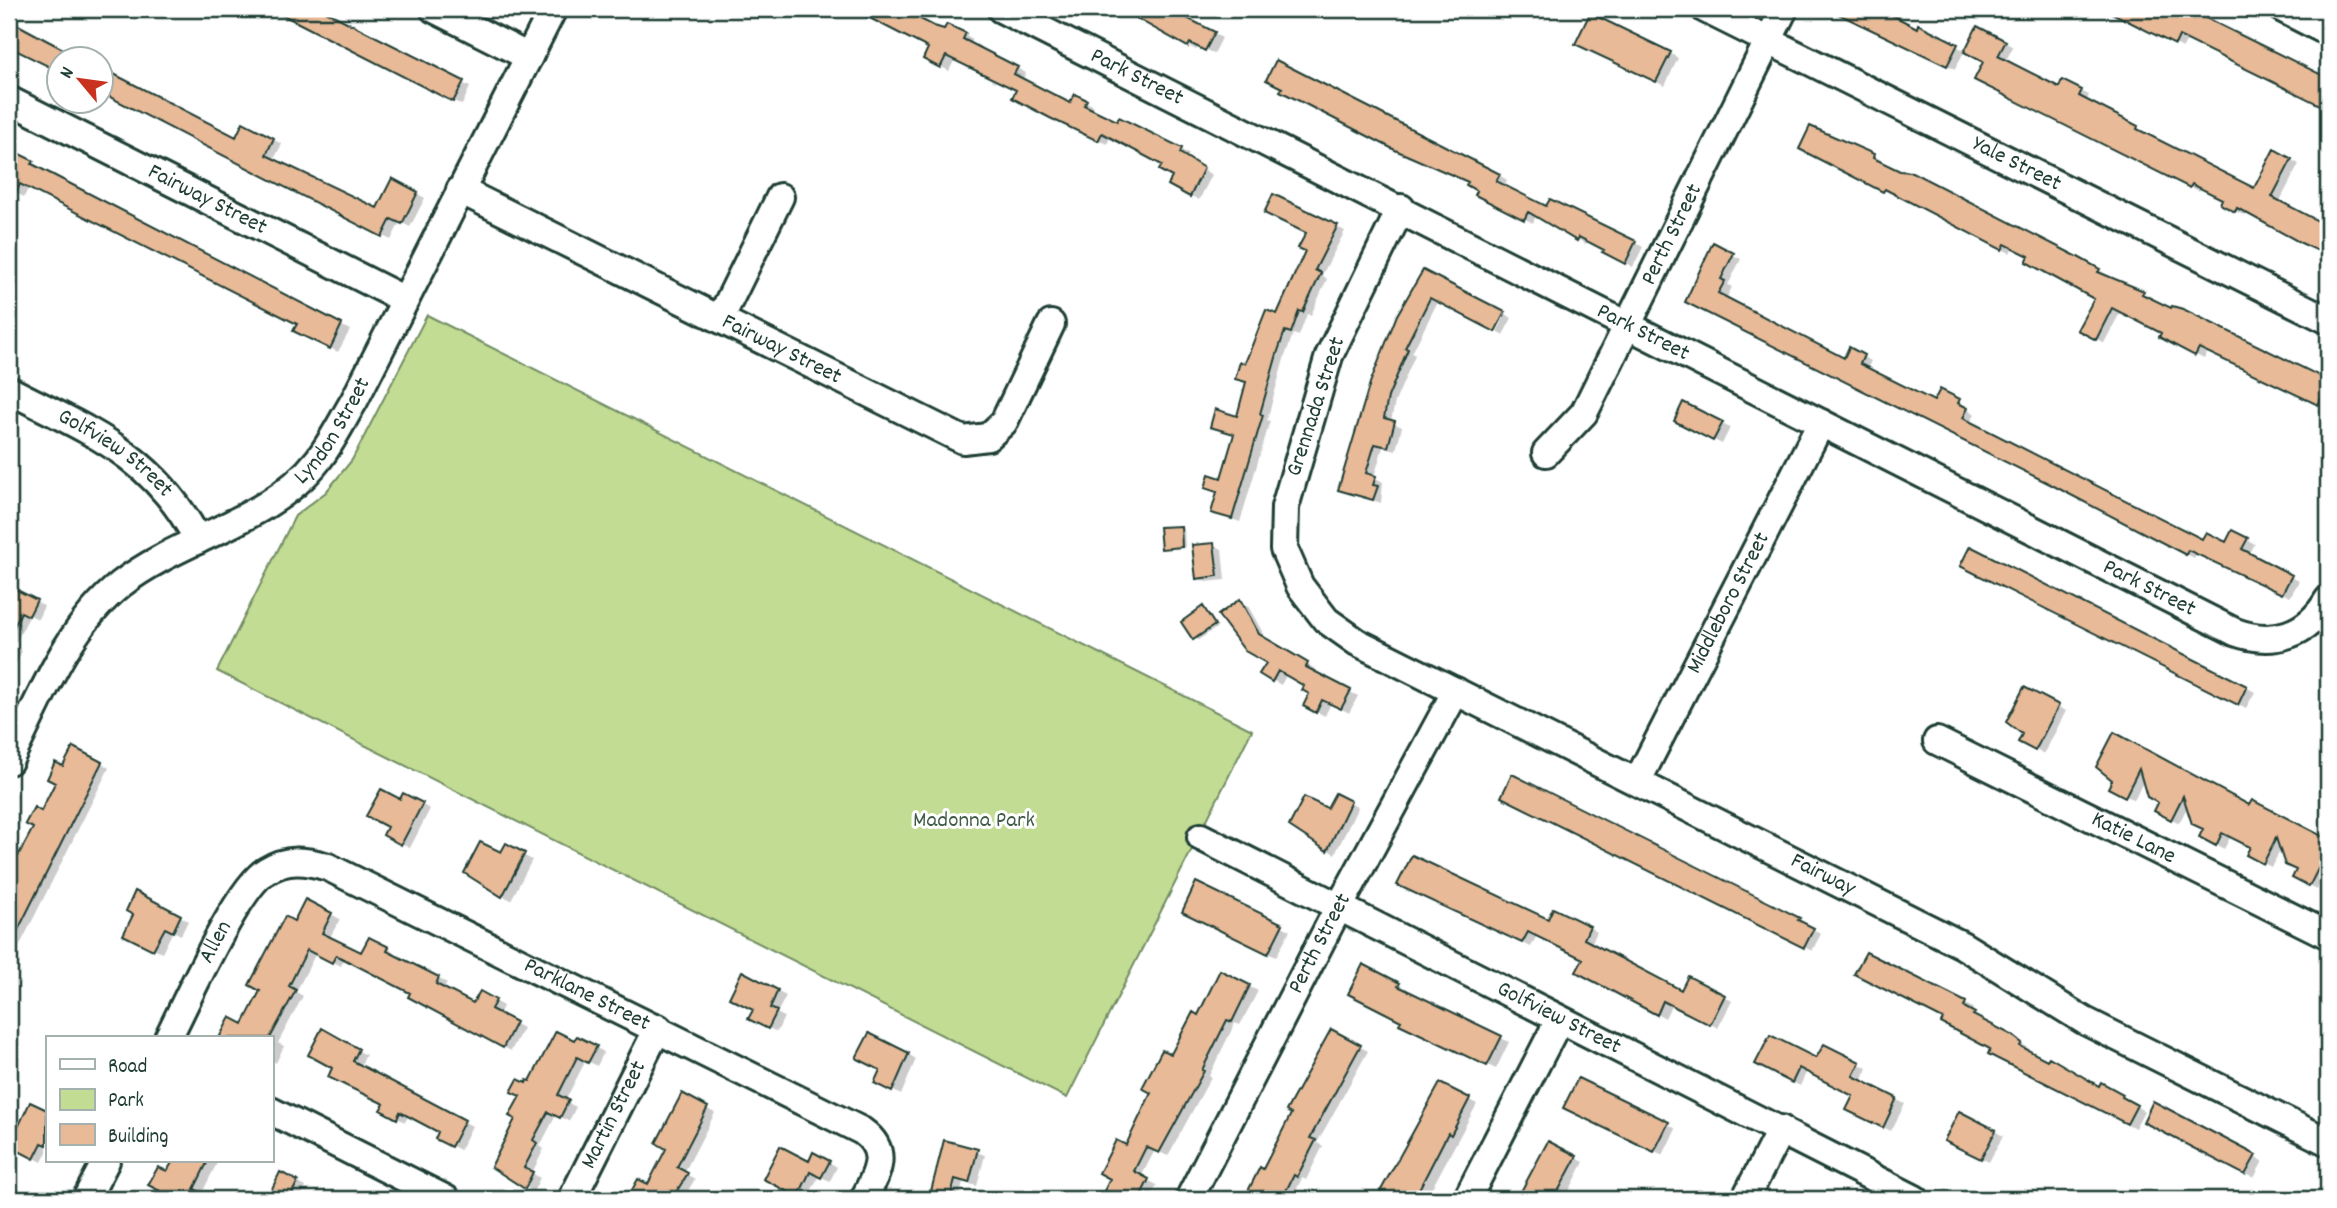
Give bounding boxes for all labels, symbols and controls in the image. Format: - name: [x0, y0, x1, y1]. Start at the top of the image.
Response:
- street label: Park Street: [1084, 40, 1189, 115]
- north arrow: [46, 46, 116, 116]
- text: N: [54, 63, 82, 84]
- street label: Yale Street: [1966, 128, 2067, 201]
- street label: Fairway Street: [142, 156, 273, 244]
- street label: Perth Street: [1633, 178, 1711, 291]
- street label: Park Street: [1591, 296, 1695, 370]
- street label: Fairway Street: [716, 306, 847, 393]
- street label: Grennada Street: [1279, 333, 1355, 481]
- street label: Lyndon Street: [287, 372, 380, 493]
- street label: Golfview Street: [52, 401, 180, 505]
- street label: Middleboro Street: [1679, 527, 1779, 680]
- street label: Park Street: [2097, 551, 2201, 626]
- street label: Katie Lane: [2085, 803, 2181, 873]
- park label: Madonna Park: [913, 805, 1035, 838]
- street label: Fairway: [1785, 845, 1862, 906]
- street label: Perth Street: [1280, 887, 1360, 1000]
- street label: Allen: [191, 915, 241, 970]
- street label: Parklane Street: [518, 950, 656, 1040]
- street label: Golfview Street: [1491, 973, 1627, 1064]
- legend: [46, 1036, 273, 1162]
- text: Road: [108, 1053, 147, 1083]
- street label: Martin Street: [573, 1055, 655, 1175]
- text: Park: [108, 1087, 144, 1117]
- text: Building: [108, 1123, 168, 1153]

